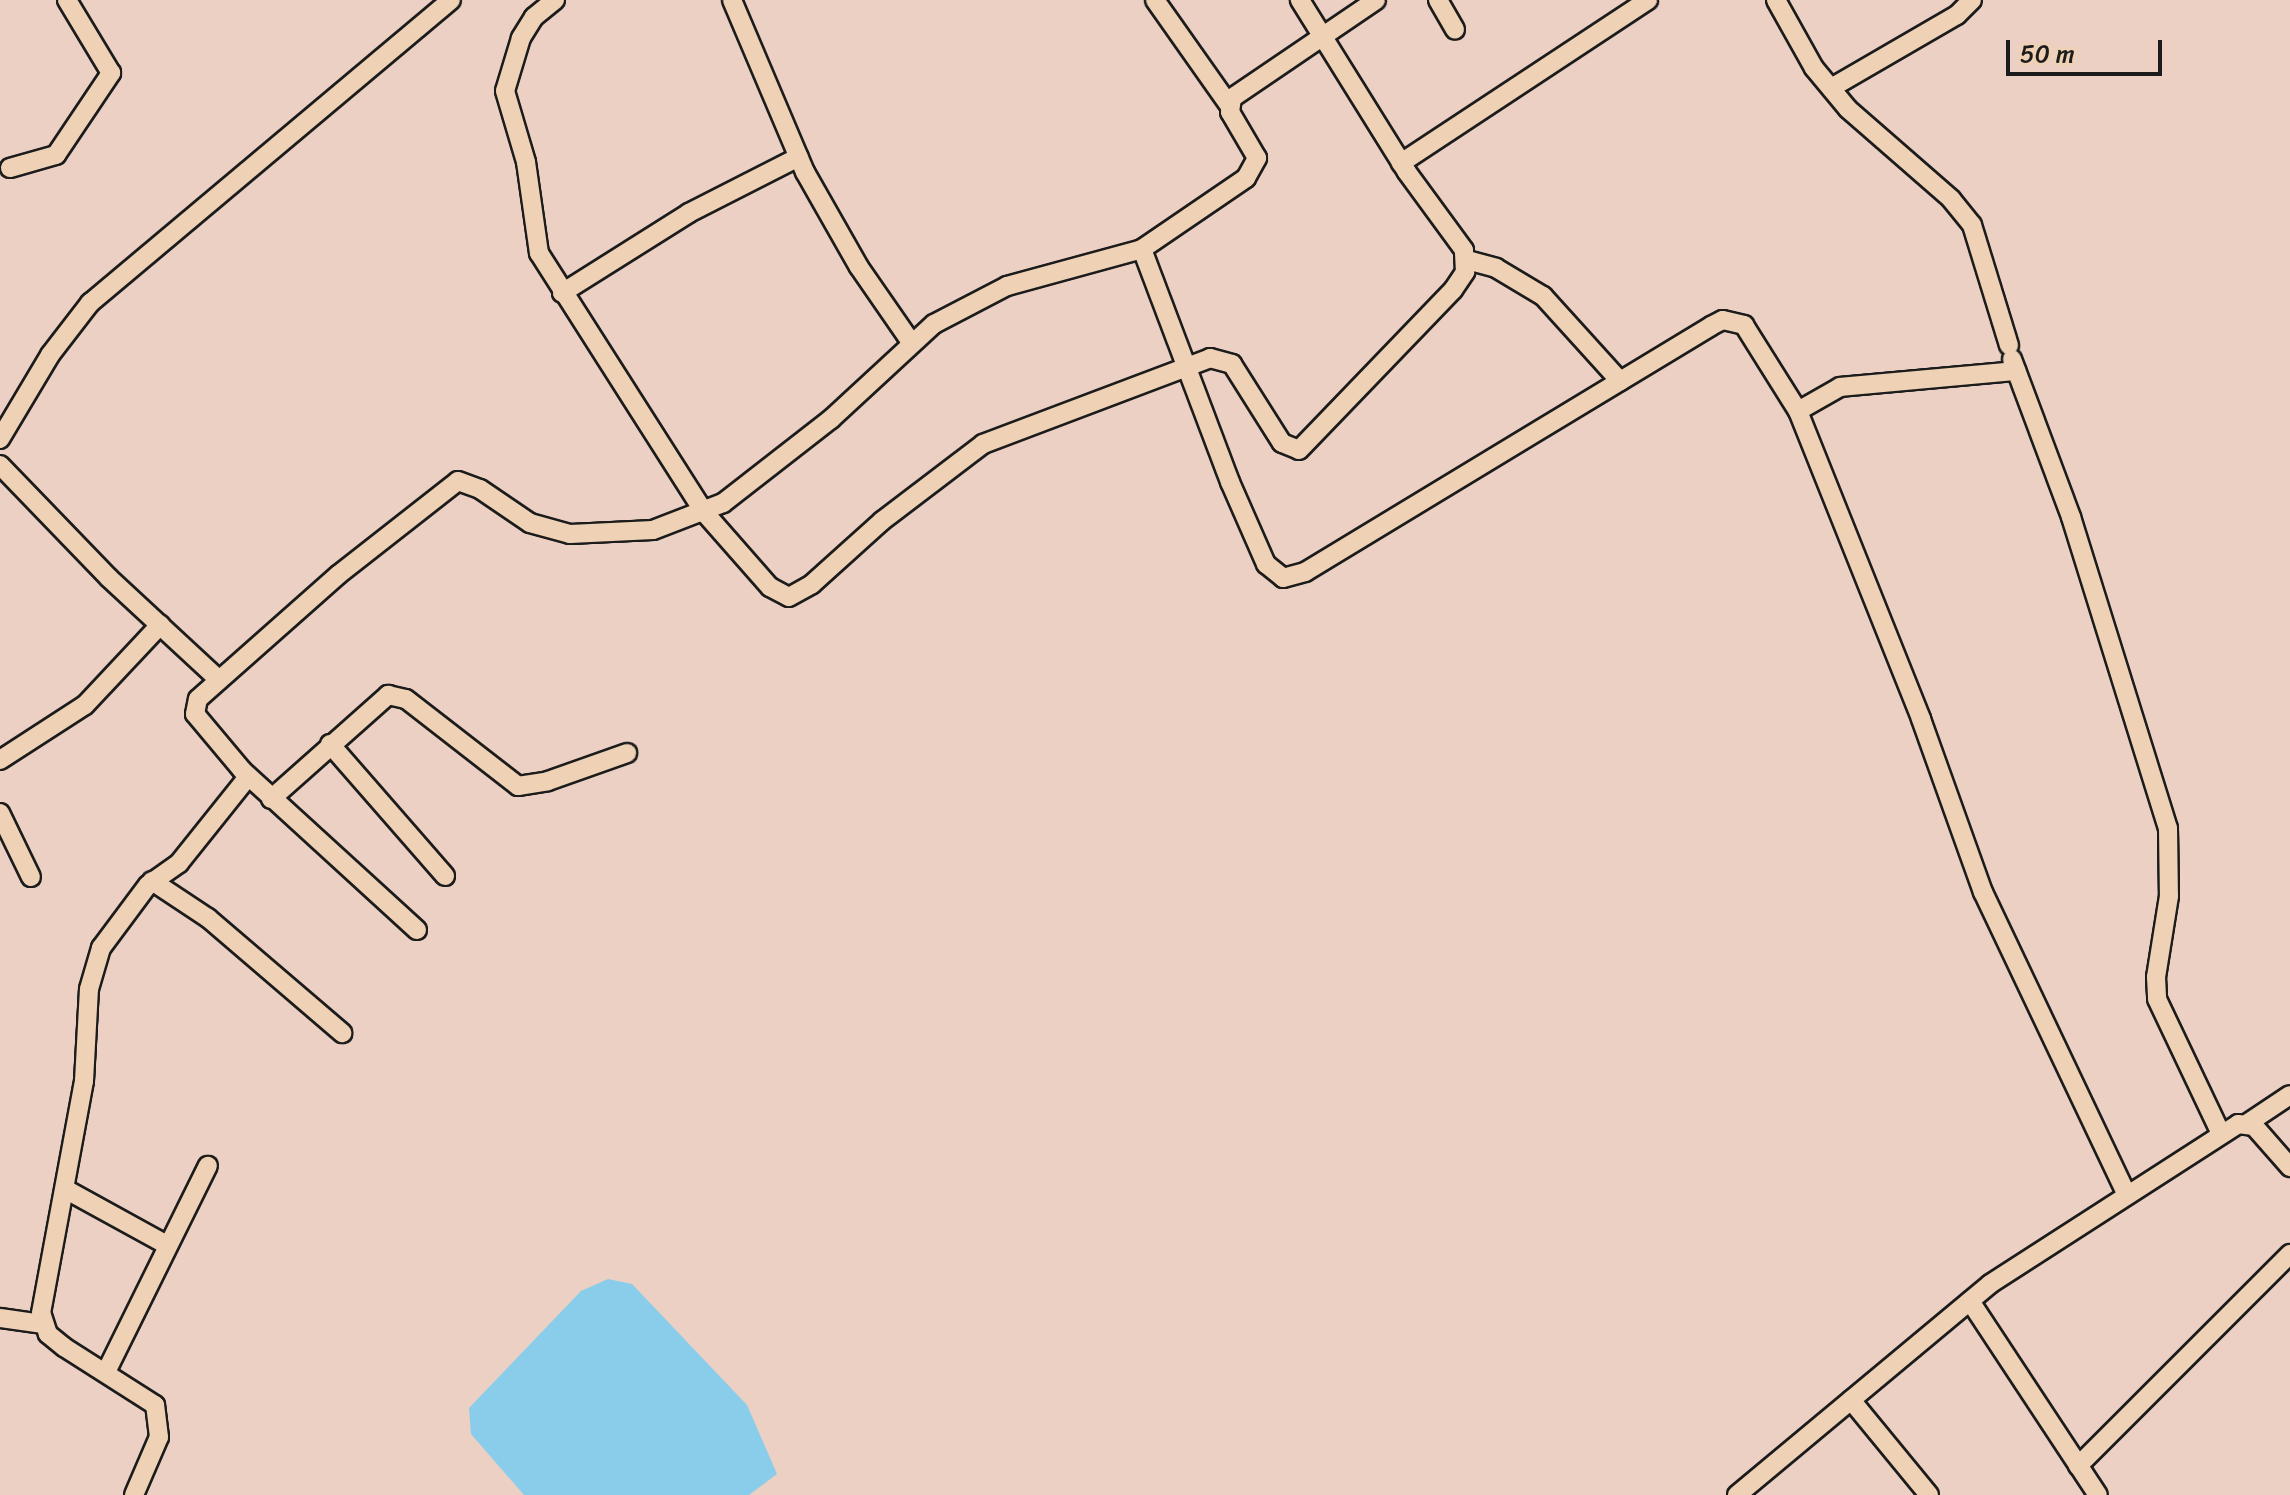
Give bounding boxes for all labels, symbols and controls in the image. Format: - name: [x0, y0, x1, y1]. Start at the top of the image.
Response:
- scale bar: [2010, 24, 2166, 74]
- text: 50 m: [2020, 33, 2075, 75]

